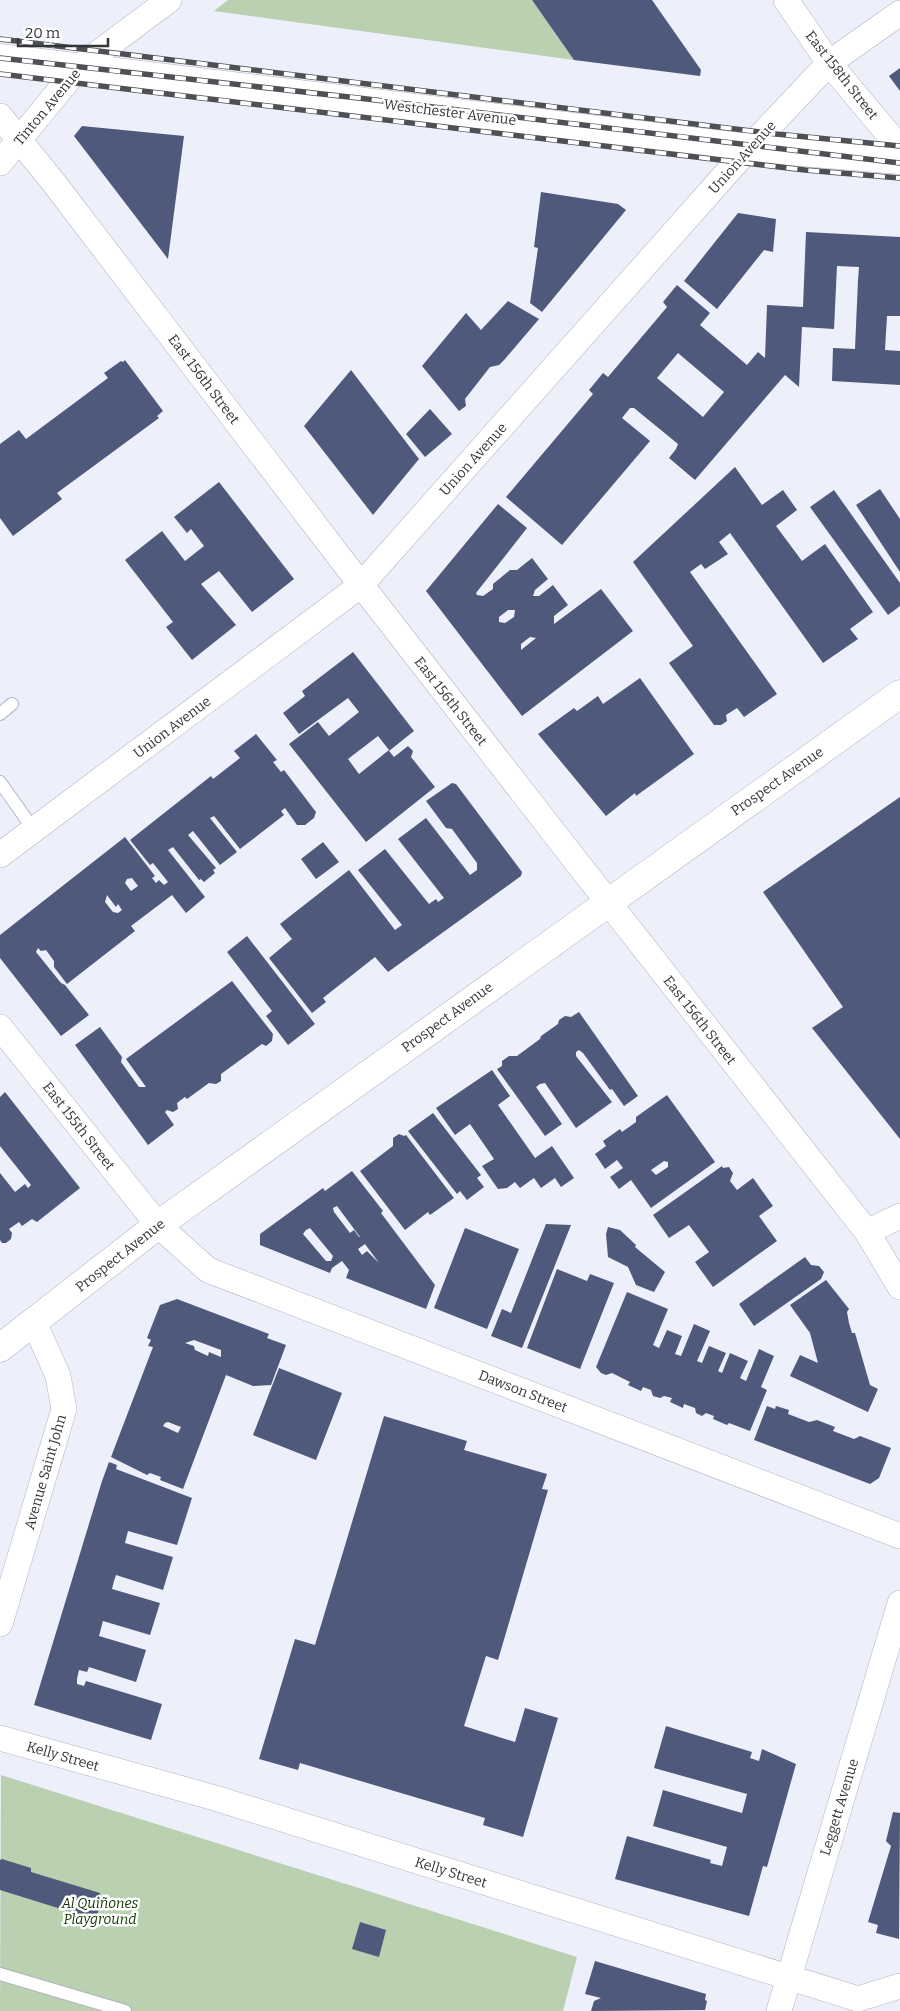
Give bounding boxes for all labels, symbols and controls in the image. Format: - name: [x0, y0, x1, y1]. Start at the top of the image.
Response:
- scale bar: [18, 15, 108, 47]
- text: 20 m: [25, 24, 61, 42]
- street label: East 158th Street: [802, 27, 882, 123]
- street label: Tinton Avenue: [10, 66, 84, 149]
- street label: Westchester Avenue: [383, 96, 517, 129]
- street label: Union Avenue: [705, 117, 780, 197]
- street label: East 156th Street: [164, 331, 243, 428]
- street label: Union Avenue: [436, 419, 511, 499]
- street label: East 156th Street: [411, 654, 491, 749]
- street label: Union Avenue: [130, 693, 214, 762]
- street label: Prospect Avenue: [728, 743, 827, 820]
- street label: East 156th Street: [660, 973, 740, 1068]
- street label: Prospect Avenue: [398, 979, 496, 1056]
- street label: East 155th Street: [39, 1079, 118, 1174]
- street label: Prospect Avenue: [72, 1215, 168, 1296]
- street label: Dawson Street: [476, 1367, 570, 1416]
- street label: Avenue Saint John: [21, 1413, 70, 1532]
- street label: Kelly Street: [25, 1738, 101, 1775]
- street label: Leggett Avenue: [817, 1757, 862, 1858]
- street label: Kelly Street: [413, 1853, 489, 1892]
- park label: Al Quiñones Playground: [61, 1895, 139, 1928]

